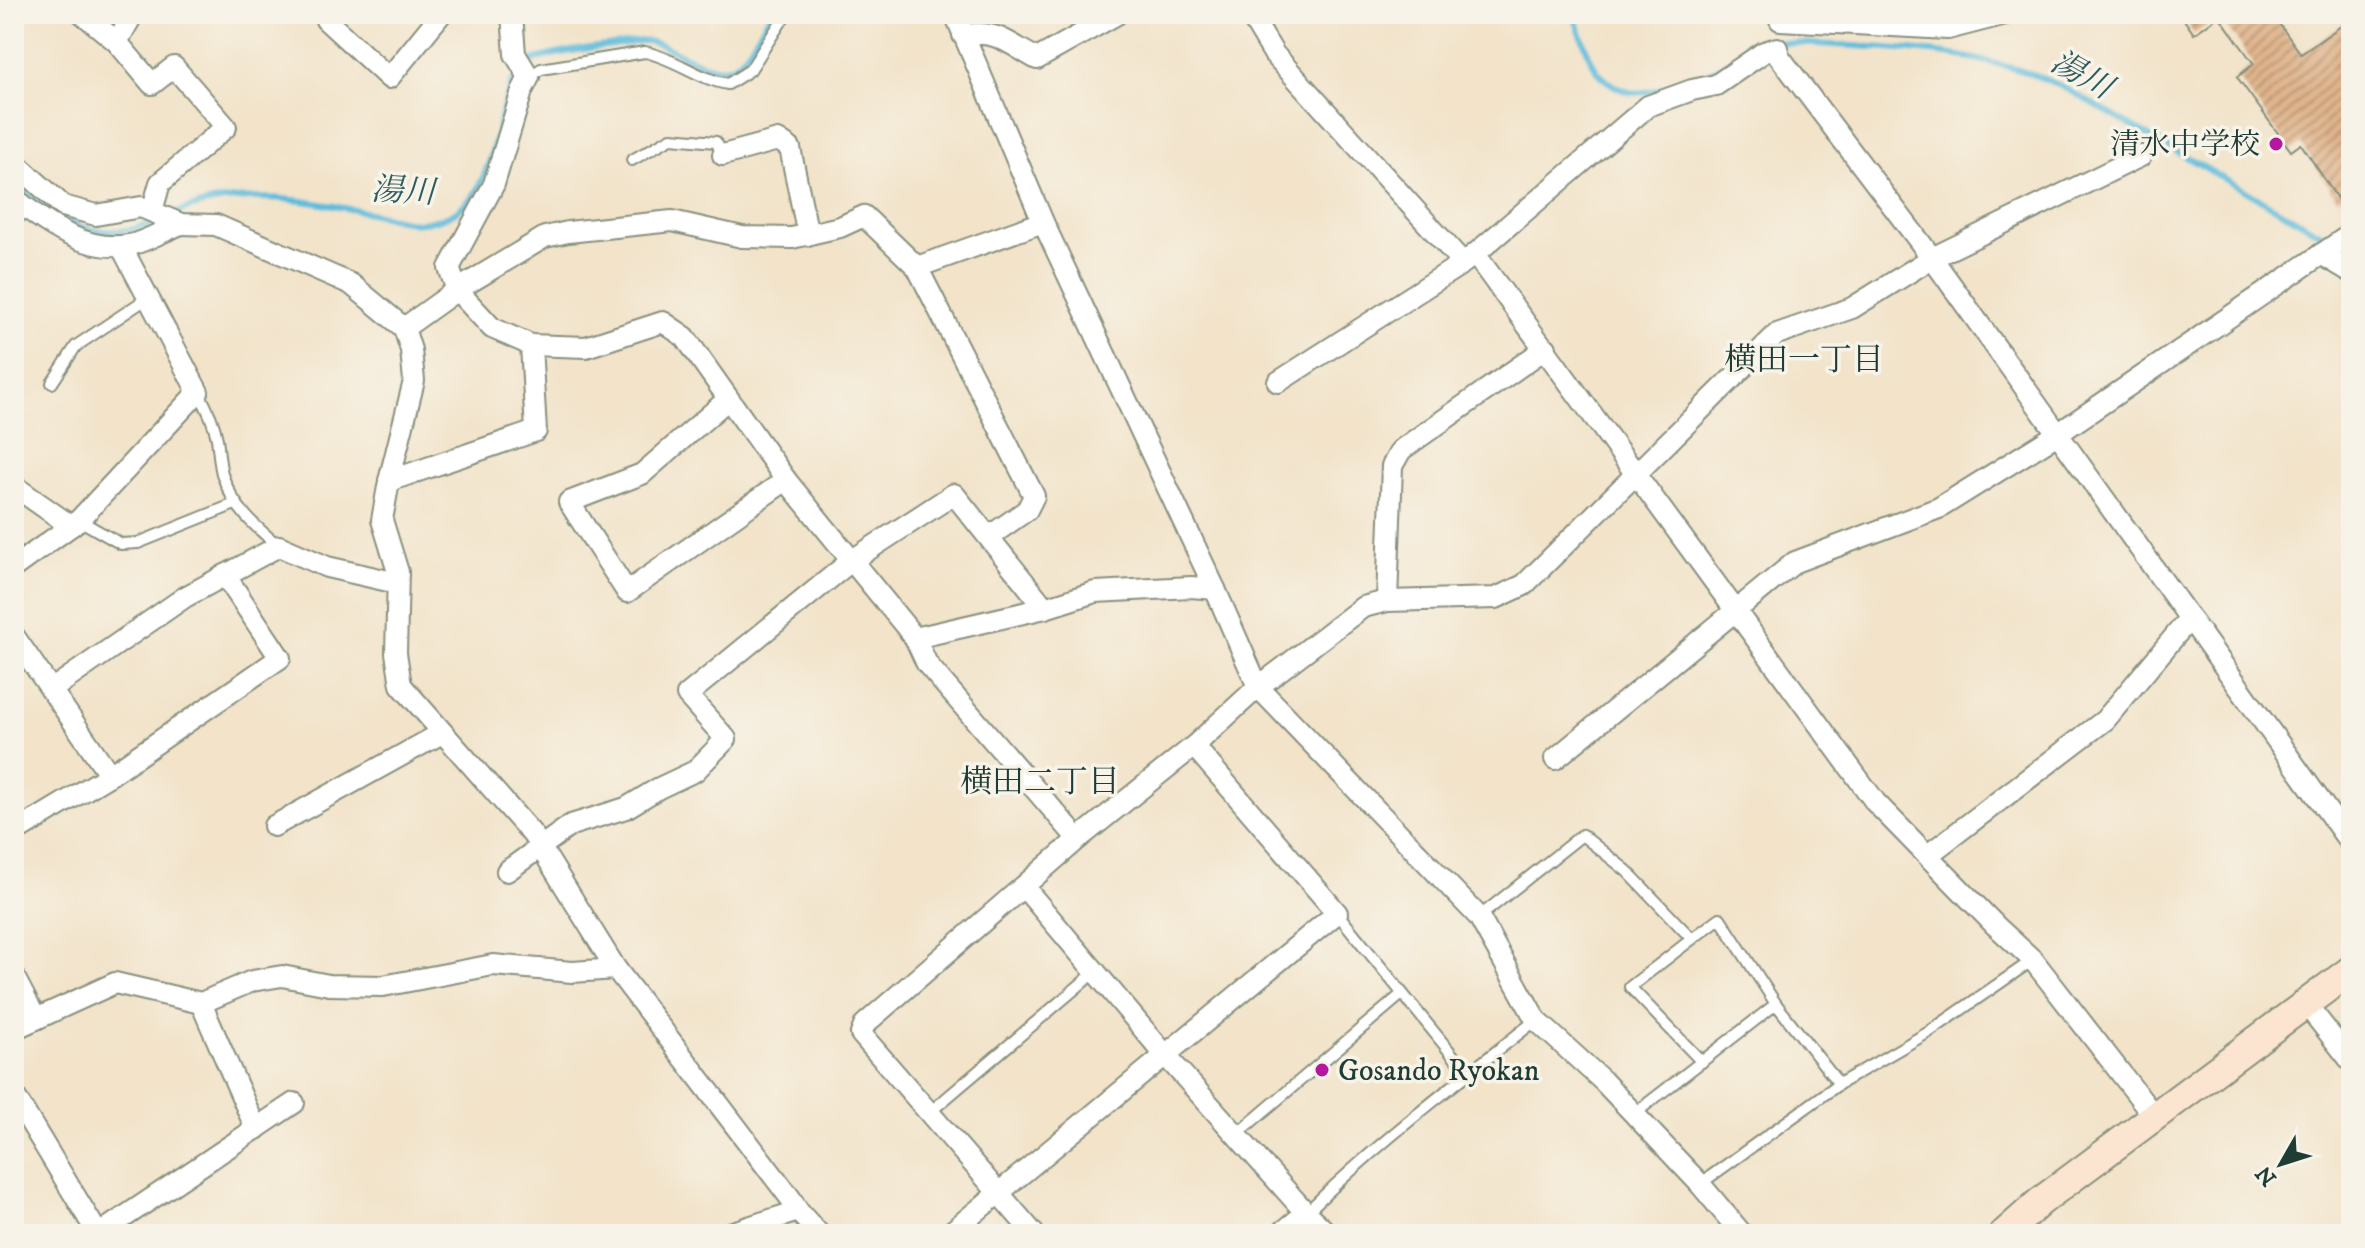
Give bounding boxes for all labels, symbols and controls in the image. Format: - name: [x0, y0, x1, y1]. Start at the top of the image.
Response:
- water label: 湯川: [2043, 43, 2121, 110]
- place label: 清水中学校: [2110, 127, 2260, 164]
- marker: 清水中学校: [2267, 135, 2285, 153]
- water label: 湯川: [370, 170, 439, 214]
- district label: 横田一丁目: [1724, 341, 1884, 381]
- district label: 横田二丁目: [960, 763, 1120, 803]
- place label: Gosando Ryokan: [1338, 1053, 1540, 1090]
- marker: Gosando Ryokan: [1313, 1061, 1331, 1079]
- north arrow: [2241, 1124, 2321, 1204]
- text: N: [2250, 1160, 2283, 1191]

